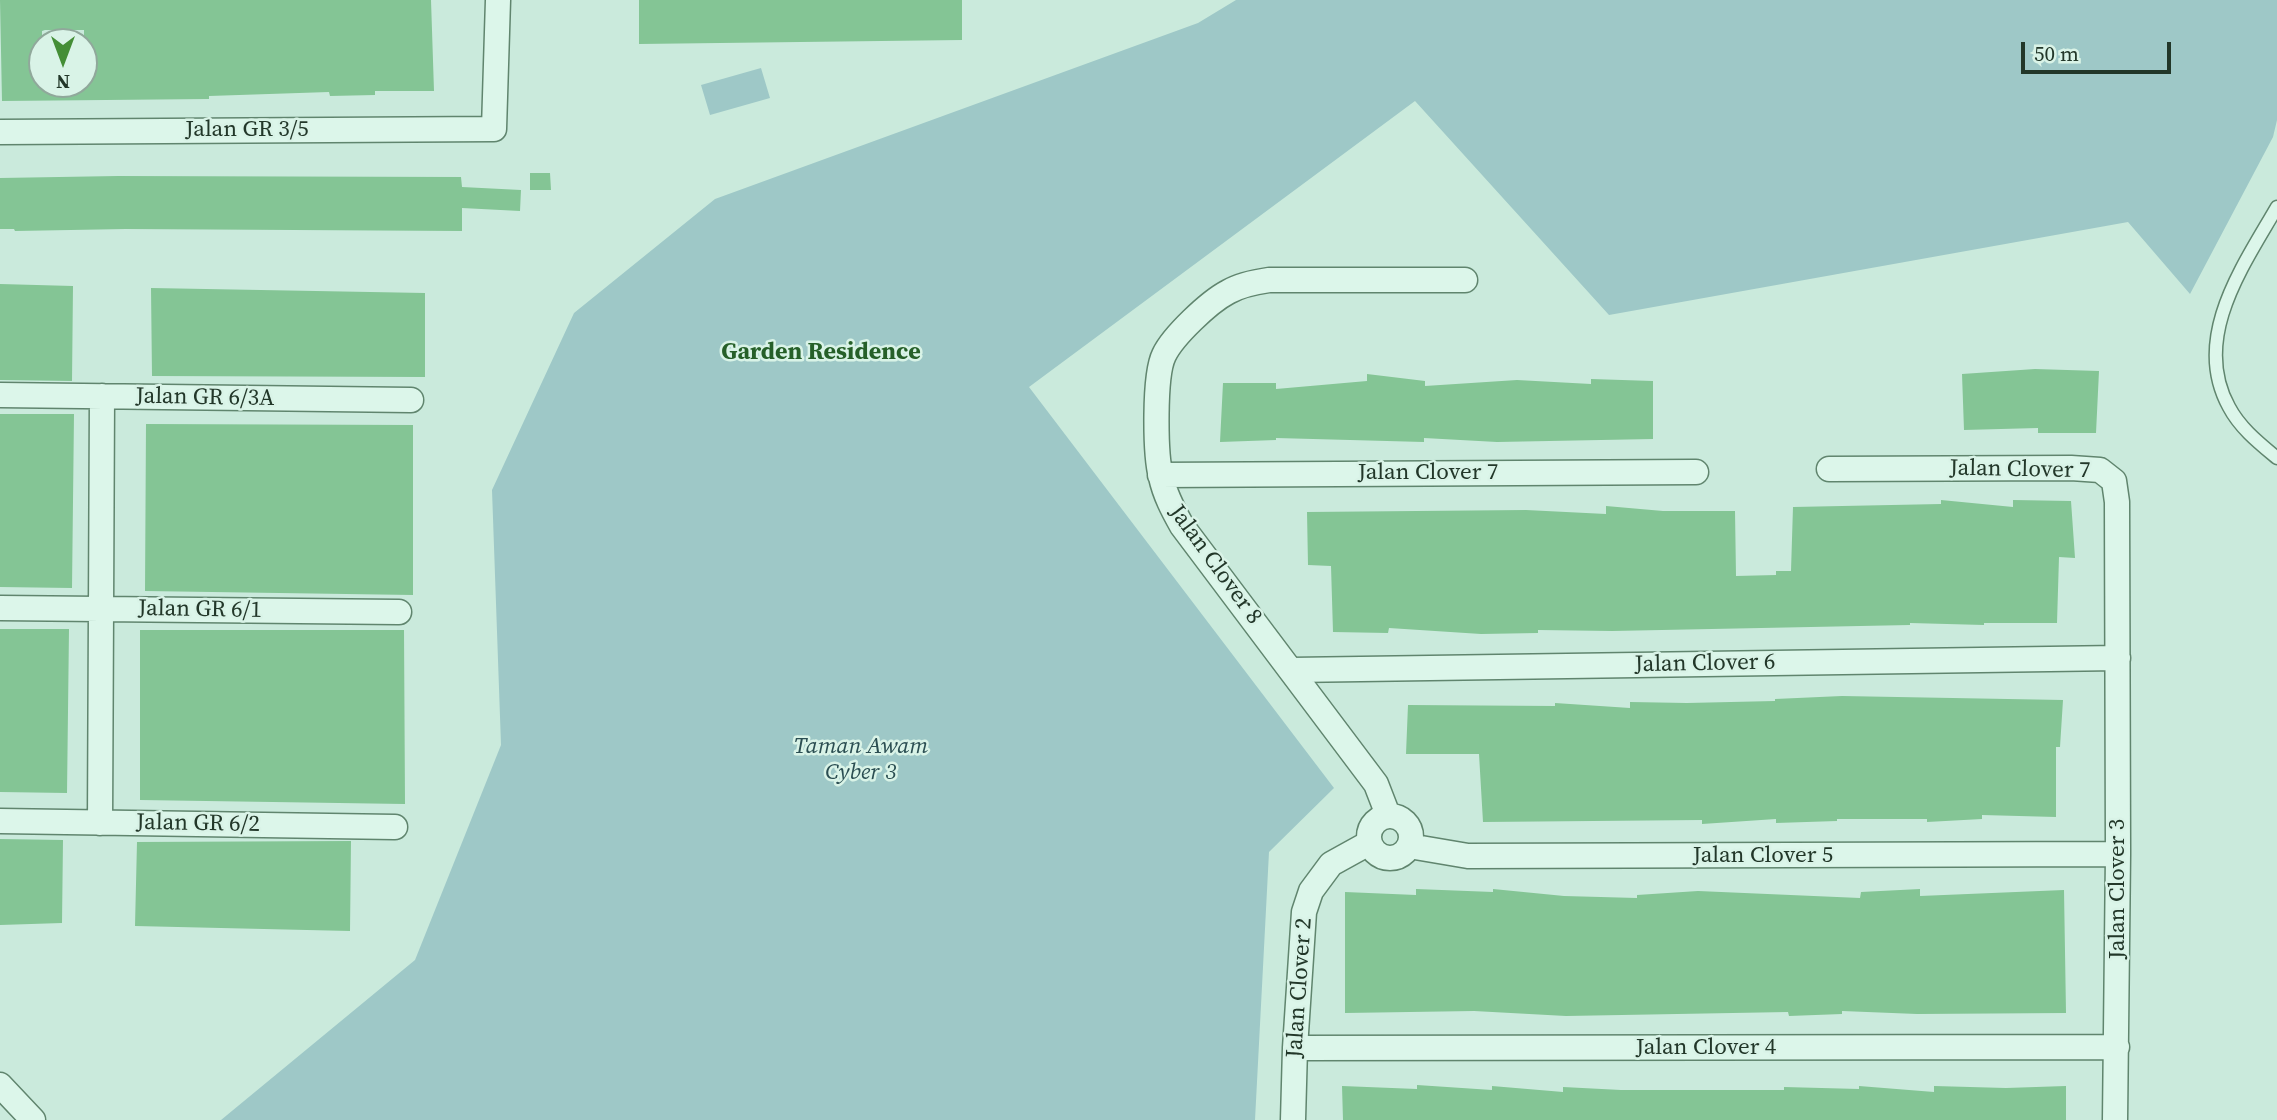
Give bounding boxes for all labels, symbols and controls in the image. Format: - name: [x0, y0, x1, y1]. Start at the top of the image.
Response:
- north arrow: [28, 28, 98, 98]
- scale bar: [2025, 28, 2176, 72]
- text: 50 m: [2034, 39, 2079, 68]
- text: N: [56, 69, 70, 95]
- street label: Jalan GR 3/5: [185, 116, 309, 144]
- district label: Garden Residence: [721, 339, 921, 367]
- street label: Jalan GR 6/3A: [135, 383, 275, 413]
- street label: Jalan Clover 7: [1949, 455, 2091, 485]
- street label: Jalan Clover 7: [1358, 459, 1498, 487]
- street label: Jalan Clover 8: [1162, 500, 1268, 630]
- street label: Jalan GR 6/1: [138, 595, 262, 625]
- street label: Jalan Clover 6: [1634, 649, 1776, 679]
- park label: Taman Awam Cyber 3: [794, 733, 928, 787]
- street label: Jalan GR 6/2: [136, 809, 260, 839]
- street label: Jalan Clover 3: [2104, 819, 2132, 959]
- street label: Jalan Clover 5: [1693, 842, 1833, 870]
- street label: Jalan Clover 2: [1281, 917, 1319, 1059]
- street label: Jalan Clover 4: [1636, 1034, 1776, 1062]

